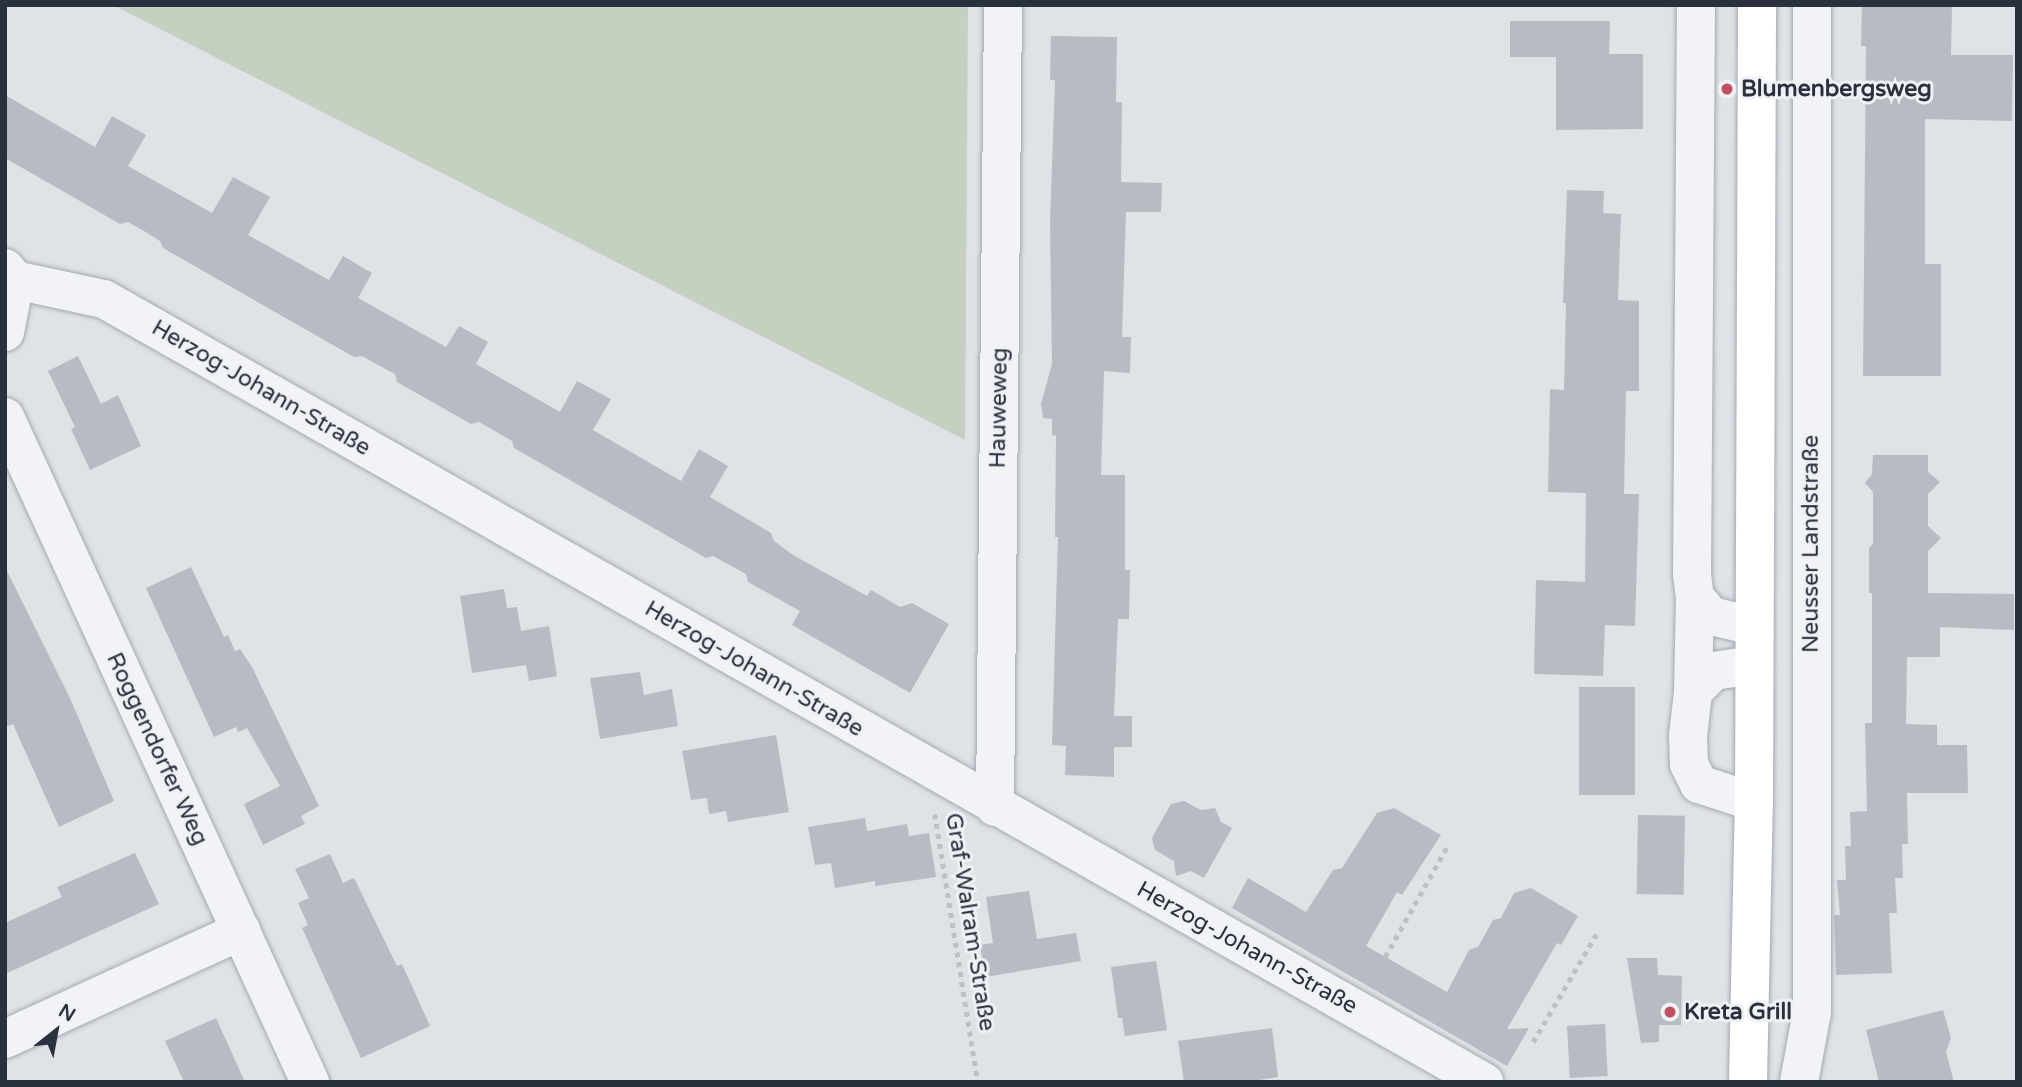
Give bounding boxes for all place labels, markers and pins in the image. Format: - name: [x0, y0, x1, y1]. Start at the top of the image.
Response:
- place label: Blumenbergsweg: [1741, 75, 1932, 103]
- marker: Blumenbergsweg: [1719, 81, 1735, 97]
- place label: Kreta Grill: [1684, 998, 1792, 1026]
- marker: Kreta Grill: [1662, 1004, 1678, 1020]

